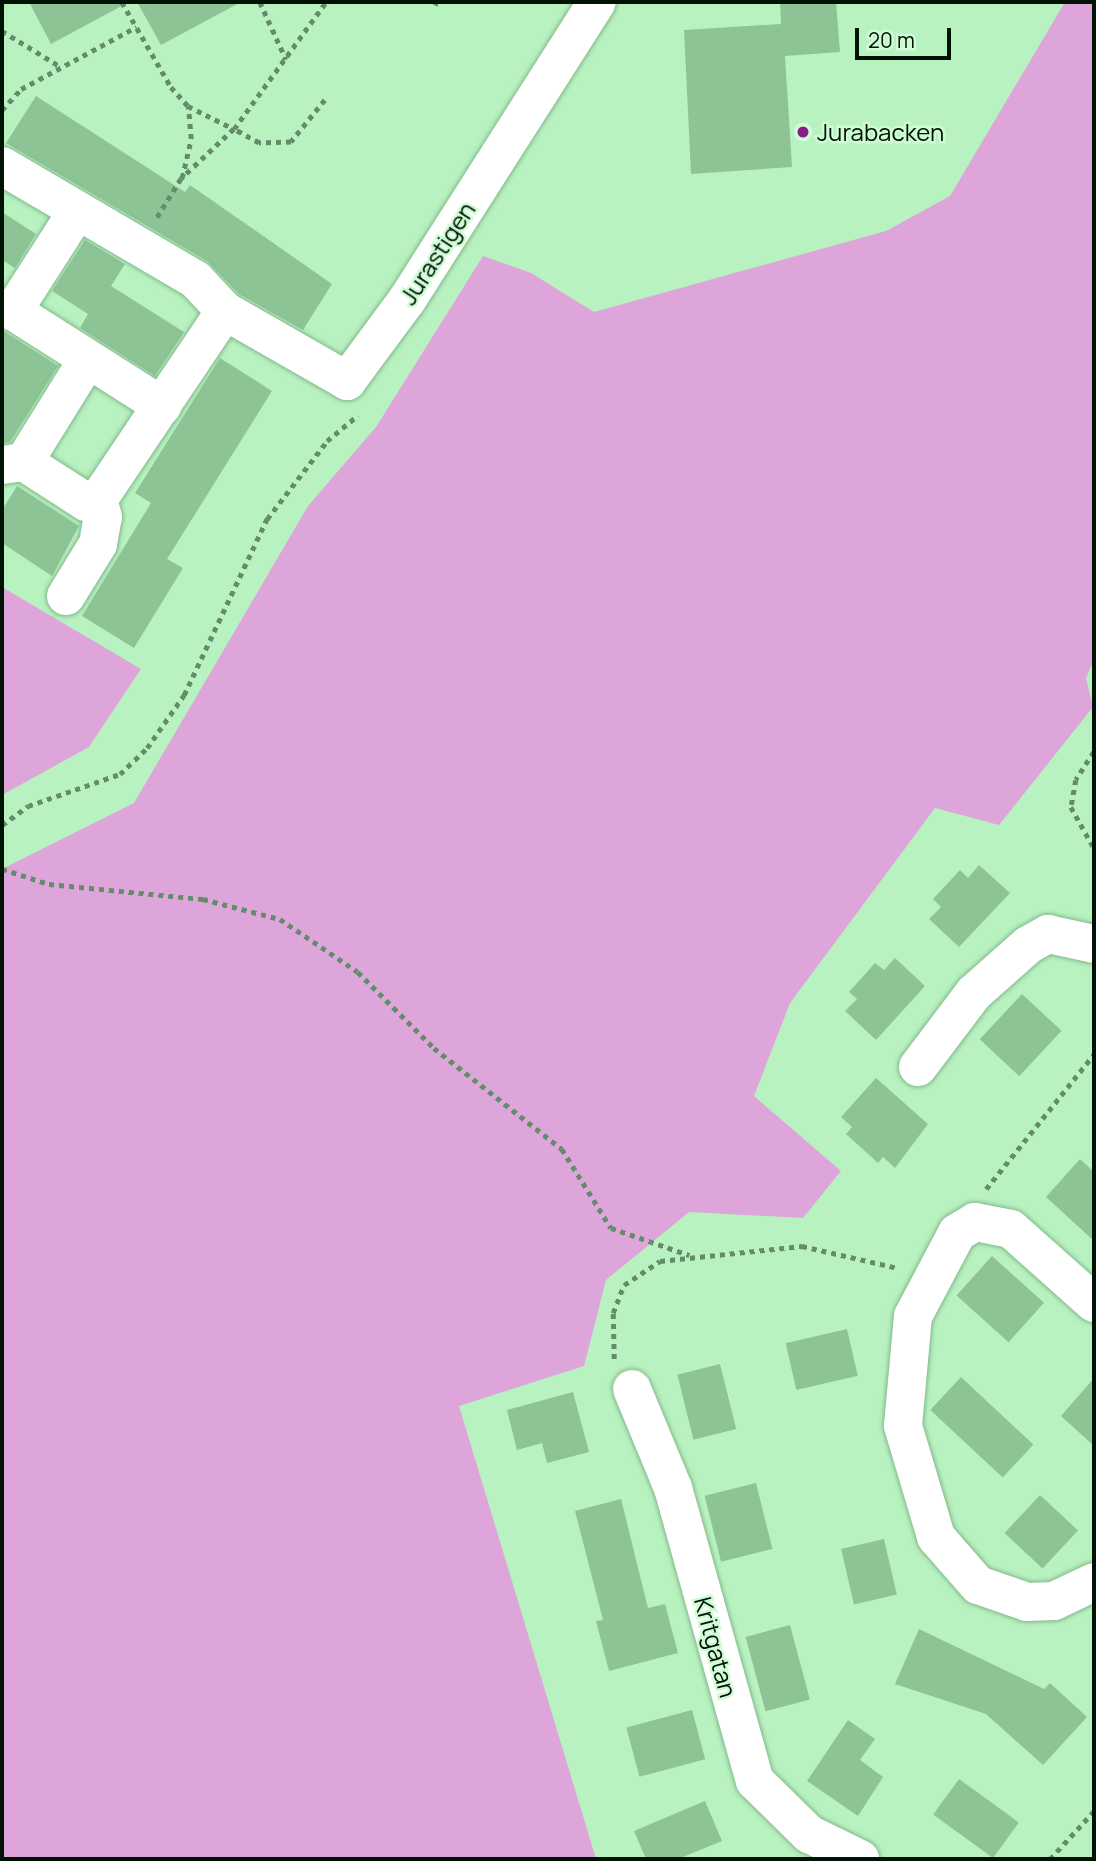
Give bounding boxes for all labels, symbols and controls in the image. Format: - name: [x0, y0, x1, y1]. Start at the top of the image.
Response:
- scale bar: [858, 14, 954, 58]
- text: 20 m: [868, 26, 915, 54]
- place label: Jurabacken: [817, 118, 944, 146]
- marker: Jurabacken: [795, 124, 811, 140]
- street label: Jurastigen: [393, 196, 481, 310]
- street label: Kritgatan: [689, 1594, 743, 1700]

